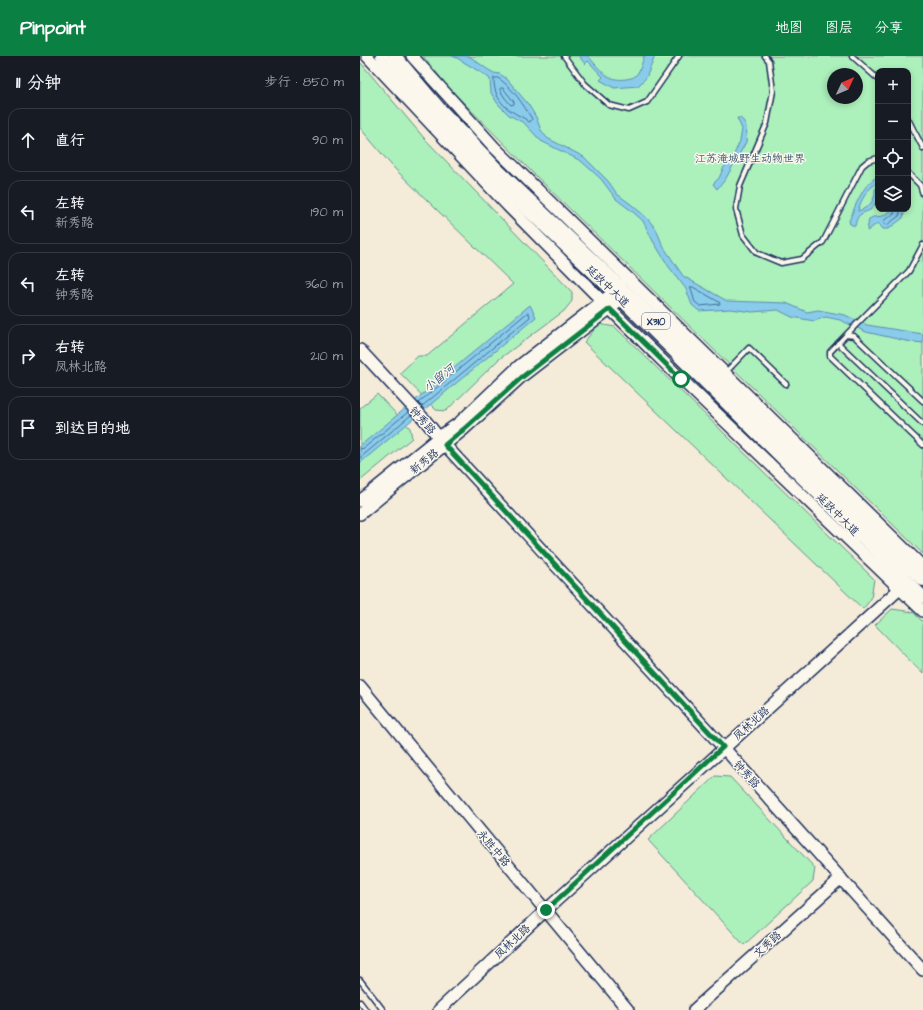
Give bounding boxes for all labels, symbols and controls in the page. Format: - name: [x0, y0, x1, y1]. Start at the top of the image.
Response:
- text: Pinpoint: [20, 15, 86, 42]
- text: 地图: [775, 18, 803, 38]
- text: 图层: [825, 18, 853, 38]
- text: 分享: [875, 18, 903, 38]
- north arrow: [827, 68, 863, 104]
- map controls: [875, 68, 911, 212]
- button: +: [875, 68, 911, 104]
- text: 11 分钟: [16, 71, 61, 95]
- text: 步行 · 850 m: [265, 73, 344, 91]
- button: −: [875, 104, 911, 140]
- icon: ahead: [17, 129, 39, 151]
- text: 直行: [55, 130, 85, 151]
- text: 90 m: [312, 131, 343, 149]
- button: locate: [875, 140, 911, 176]
- park label: 江苏淹城野生动物世界: [695, 151, 805, 166]
- button: layers: [875, 176, 911, 212]
- text: 左转: [55, 193, 85, 214]
- icon: left: [17, 201, 39, 223]
- text: 190 m: [310, 203, 343, 221]
- text: 新秀路: [55, 214, 94, 232]
- street label: 延政中大道: [583, 262, 633, 311]
- text: 左转: [55, 265, 85, 286]
- icon: left: [17, 273, 39, 295]
- text: 360 m: [305, 275, 343, 293]
- text: 钟秀路: [55, 286, 94, 304]
- road number: X310: [642, 313, 670, 329]
- text: 右转: [55, 337, 85, 358]
- icon: right: [17, 345, 39, 367]
- text: 210 m: [310, 347, 343, 365]
- text: 凤林北路: [55, 358, 107, 376]
- water label: 小留河: [420, 359, 460, 396]
- route start: [672, 370, 690, 388]
- street label: 钟秀路: [406, 403, 439, 438]
- icon: arrive: [17, 417, 39, 439]
- text: 到达目的地: [55, 418, 130, 439]
- street label: 新秀路: [407, 445, 442, 478]
- street label: 延政中大道: [813, 490, 862, 539]
- street label: 凤林北路: [730, 703, 773, 744]
- street label: 钟秀路: [730, 757, 763, 792]
- street label: 永胜中路: [474, 827, 514, 870]
- route end: [537, 901, 555, 919]
- street label: 凤林北路: [491, 921, 534, 962]
- street label: 文秀路: [750, 928, 785, 961]

